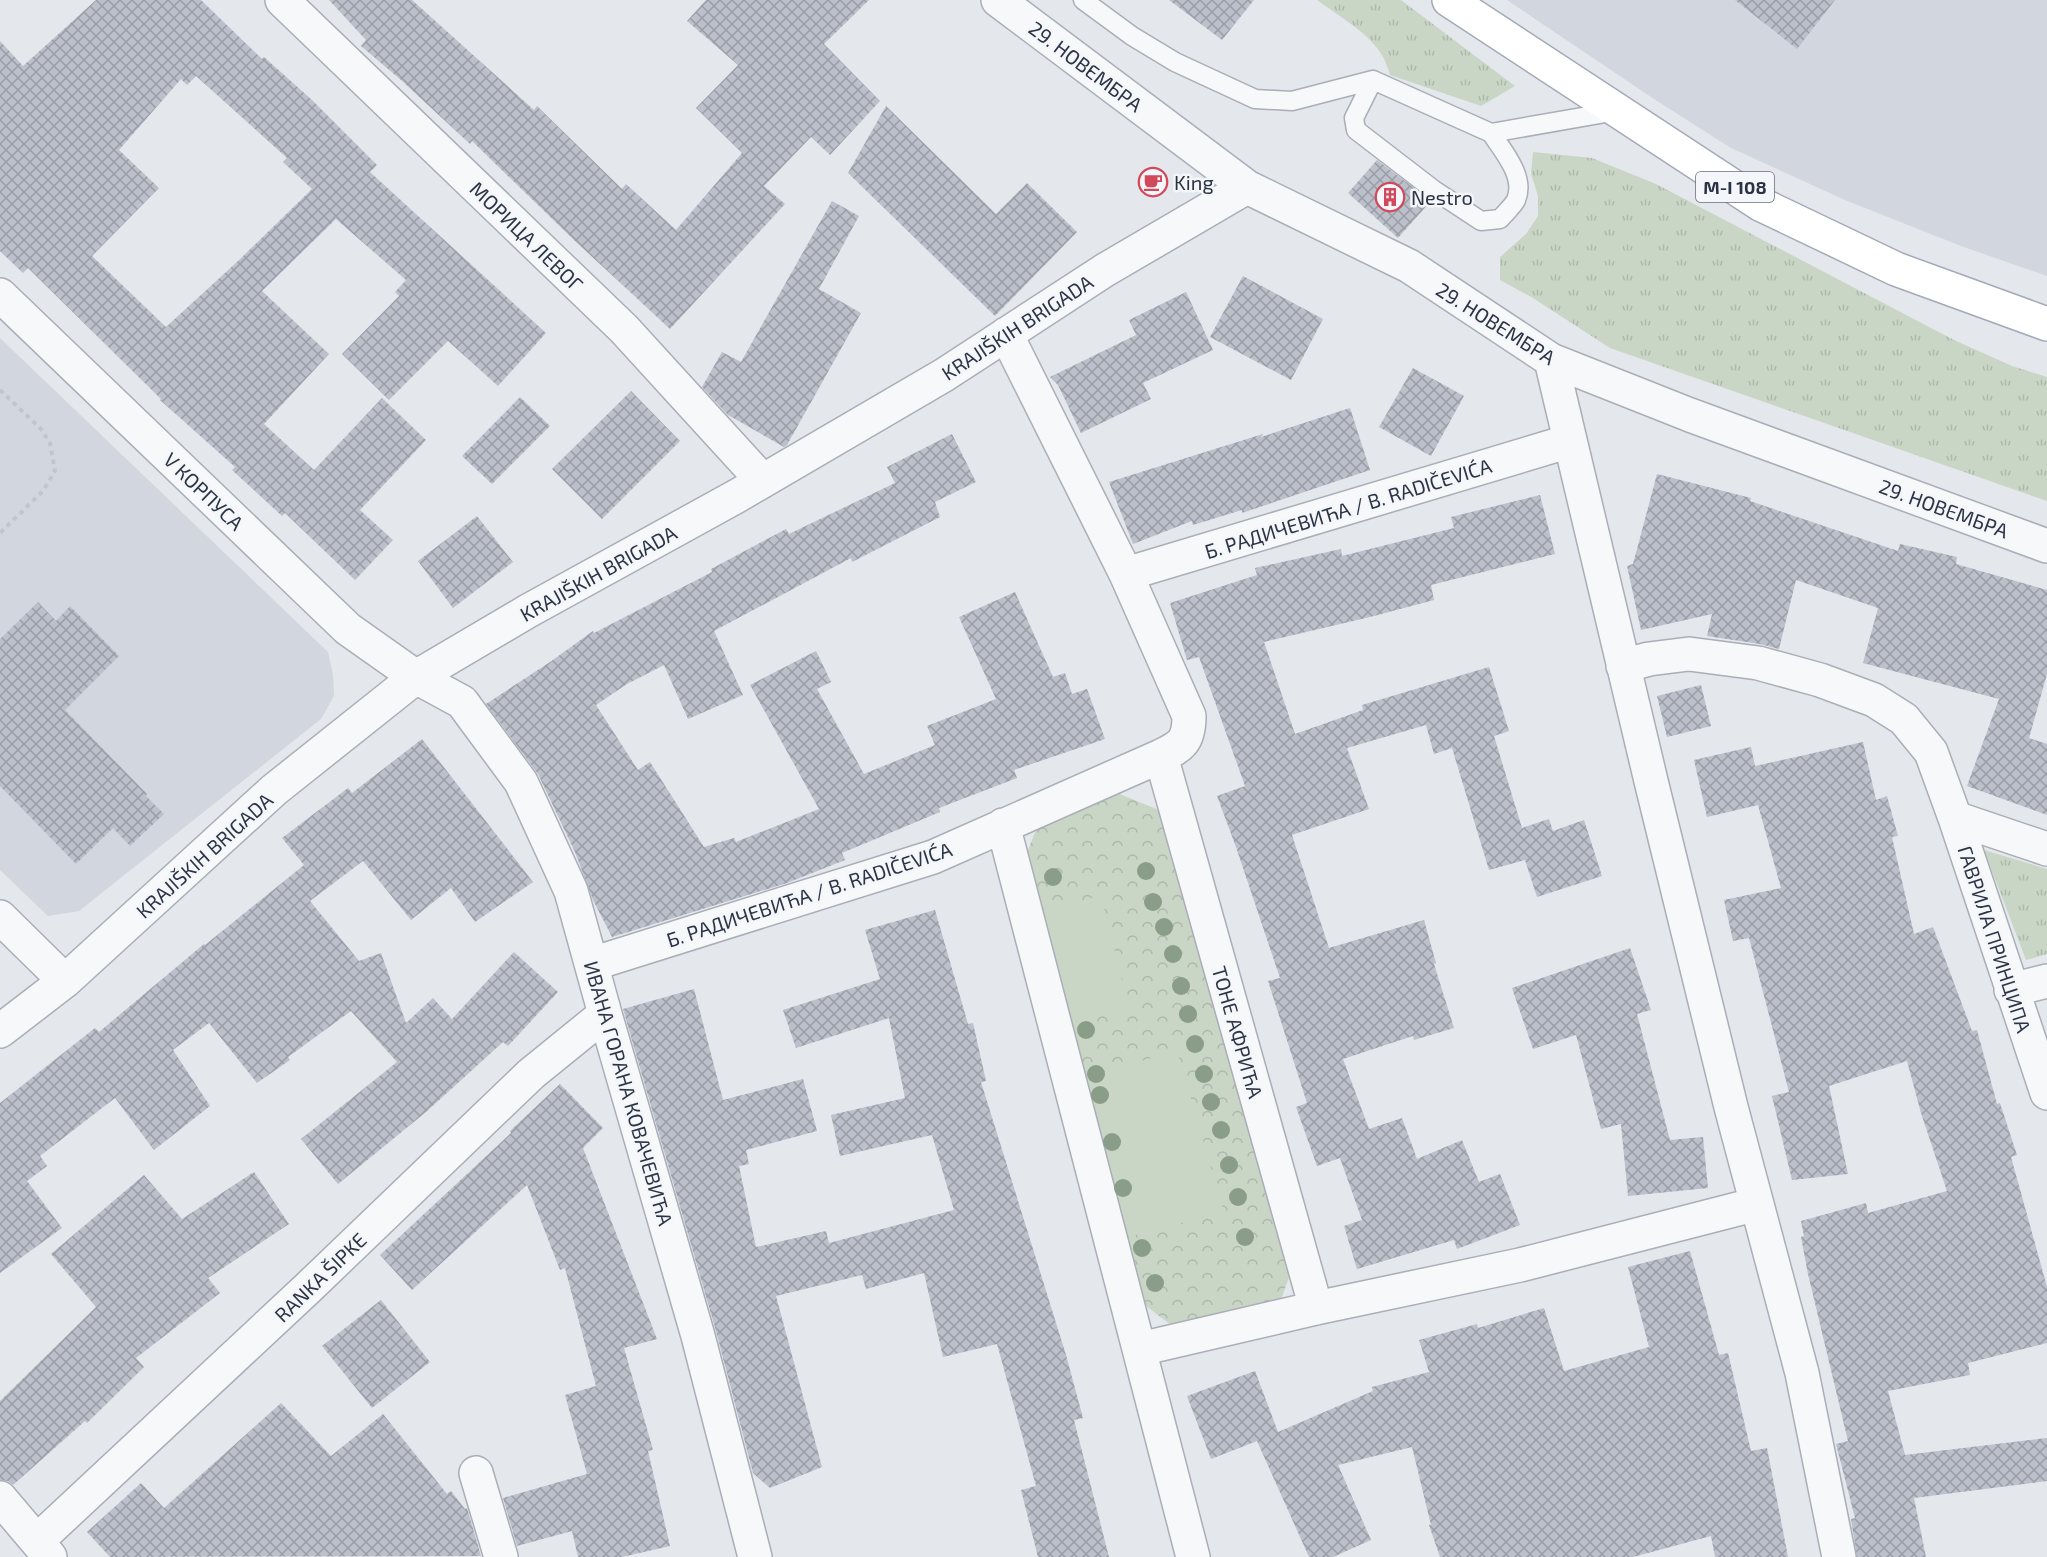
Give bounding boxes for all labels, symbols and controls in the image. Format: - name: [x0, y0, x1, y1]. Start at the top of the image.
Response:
- street label: 29. НОВЕМБРА: [1025, 16, 1148, 117]
- cafe icon: King: [1137, 166, 1169, 198]
- place label: King: [1174, 170, 1214, 194]
- road number: M-I 108: [1696, 172, 1774, 202]
- street label: МОРИЦА ЛЕВОГ: [466, 176, 588, 296]
- building icon: Nestro: [1374, 181, 1406, 213]
- place label: Nestro: [1411, 185, 1473, 209]
- street label: KRAJIŠKIH BRIGADA: [937, 269, 1098, 385]
- street label: 29. НОВЕМБРА: [1432, 277, 1560, 369]
- street label: V КОРПУСА: [159, 447, 249, 535]
- street label: Б. РАДИЧЕВИЋА / B. RADIČEVIĆA: [1202, 453, 1495, 563]
- street label: 29. НОВЕМБРА: [1876, 473, 2012, 543]
- street label: KRAJIŠKIH BRIGADA: [515, 520, 681, 626]
- street label: KRAJIŠKIH BRIGADA: [131, 787, 278, 923]
- street label: Б. РАДИЧЕВИЋА / B. RADIČEVIĆA: [663, 836, 955, 952]
- street label: ГАВРИЛА ПРИНЦИПА: [1953, 843, 2037, 1036]
- street label: ИВАНА ГОРАНА КОВАЧЕВИЋА: [580, 958, 678, 1229]
- street label: ТОНЕ АФРИЋА: [1208, 963, 1268, 1101]
- street label: RANKA ŠIPKE: [269, 1227, 371, 1327]

